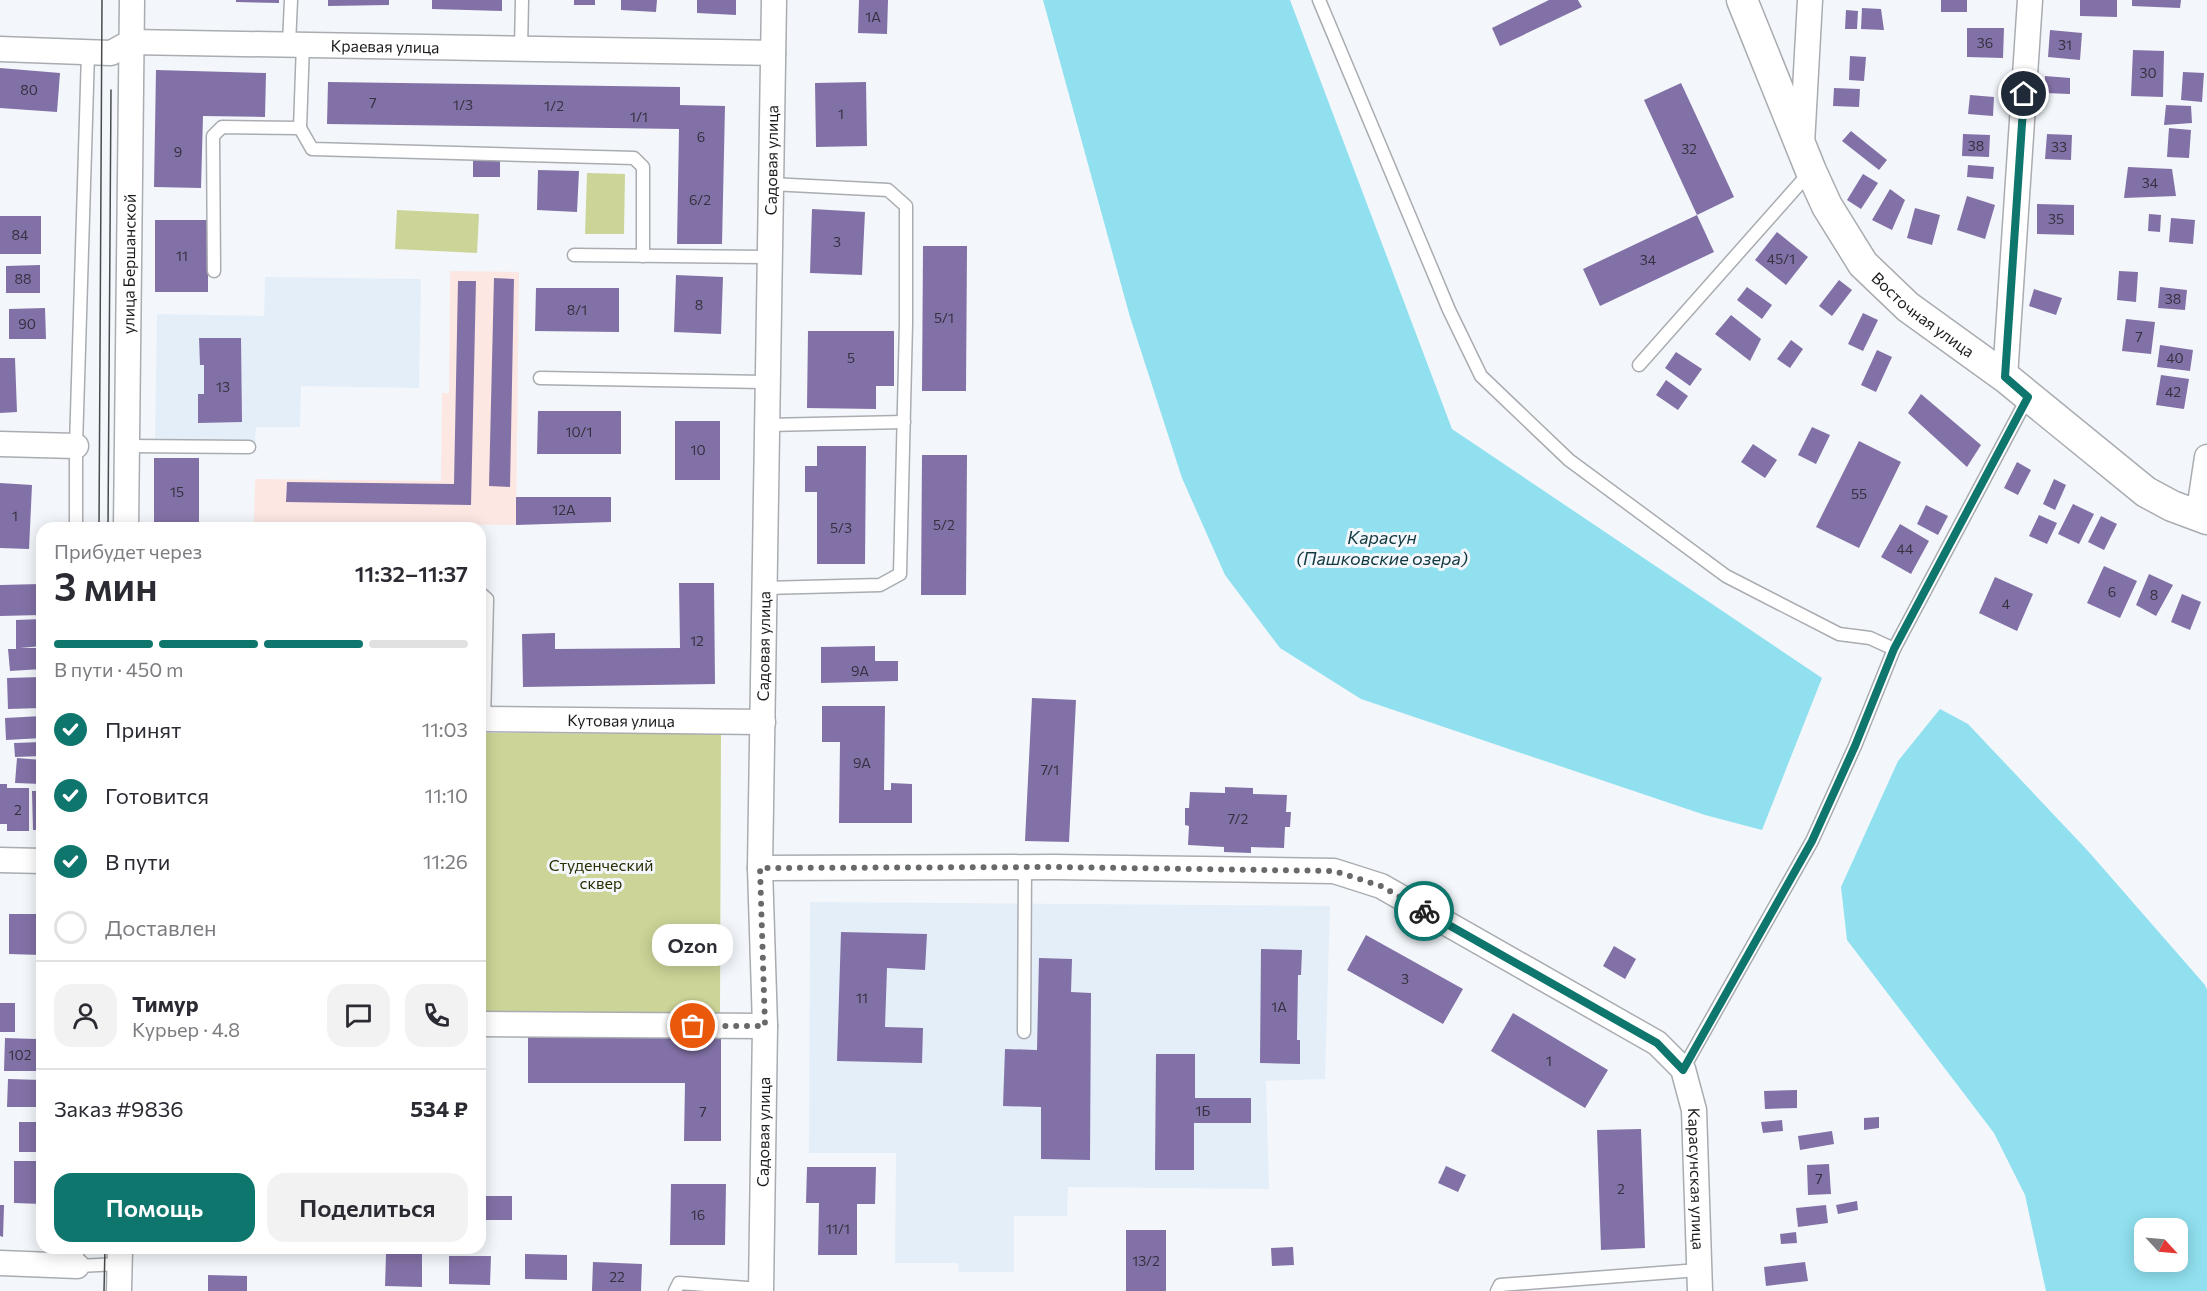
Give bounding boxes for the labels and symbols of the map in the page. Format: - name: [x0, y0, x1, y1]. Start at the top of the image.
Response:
- house number: 1А: [865, 8, 881, 25]
- house number: 36: [1977, 34, 1993, 51]
- street label: Краевая улица: [330, 35, 440, 56]
- house number: 31: [2058, 36, 2072, 53]
- house number: 30: [2139, 64, 2157, 81]
- pin: [1998, 68, 2049, 119]
- house number: 80: [20, 81, 38, 98]
- house number: 7: [369, 94, 377, 111]
- house number: 1/3: [453, 96, 473, 113]
- house number: 1/2: [544, 97, 564, 114]
- street label: Садовая улица: [761, 105, 781, 215]
- house number: 1: [838, 105, 844, 122]
- house number: 1/1: [630, 108, 648, 125]
- house number: 6: [697, 128, 705, 145]
- house number: 38: [1968, 137, 1984, 154]
- house number: 33: [2051, 138, 2067, 155]
- house number: 32: [1681, 140, 1697, 157]
- house number: 9: [174, 143, 182, 160]
- house number: 34: [2142, 174, 2159, 191]
- house number: 6/2: [689, 191, 711, 208]
- street label: улица Бершанской: [118, 194, 139, 334]
- house number: 35: [2048, 210, 2064, 227]
- house number: 84: [12, 226, 29, 243]
- house number: 3: [833, 233, 841, 250]
- house number: 11: [176, 247, 188, 264]
- house number: 45/1: [1767, 250, 1795, 267]
- house number: 34: [1640, 251, 1657, 268]
- street label: Восточная улица: [1868, 268, 1978, 361]
- house number: 88: [15, 270, 32, 287]
- house number: 38: [2165, 290, 2181, 307]
- house number: 8: [695, 296, 703, 313]
- house number: 8/1: [567, 301, 587, 318]
- house number: 5/1: [934, 309, 954, 326]
- house number: 90: [18, 315, 36, 332]
- house number: 7: [2135, 328, 2143, 345]
- house number: 5: [847, 349, 855, 366]
- house number: 40: [2166, 349, 2184, 366]
- house number: 13: [216, 378, 230, 395]
- house number: 42: [2165, 383, 2181, 400]
- house number: 10/1: [565, 423, 593, 440]
- house number: 10: [690, 441, 706, 458]
- house number: 15: [170, 483, 184, 500]
- house number: 55: [1851, 485, 1867, 502]
- house number: 12А: [552, 501, 576, 518]
- house number: 1: [12, 507, 18, 524]
- house number: 5/2: [933, 516, 955, 533]
- house number: 5/3: [830, 519, 852, 536]
- water label: Карасун (Пашковские озера): [1296, 526, 1468, 569]
- house number: 44: [1897, 540, 1914, 557]
- house number: 6: [2108, 583, 2116, 600]
- house number: 8: [2150, 586, 2158, 603]
- street label: Садовая улица: [753, 591, 773, 701]
- house number: 4: [2002, 595, 2011, 612]
- house number: 12: [690, 632, 704, 649]
- house number: 9А: [851, 662, 869, 679]
- street label: Кутовая улица: [567, 710, 675, 730]
- house number: 9А: [853, 754, 871, 771]
- house number: 7/1: [1041, 761, 1059, 778]
- house number: 2: [14, 801, 22, 818]
- house number: 7/2: [1228, 810, 1248, 827]
- park label: Студенческий сквер: [549, 855, 653, 892]
- courier: [1394, 881, 1454, 941]
- callout: Ozon: [652, 924, 734, 966]
- house number: 3: [1401, 970, 1409, 987]
- house number: 11: [856, 989, 868, 1006]
- house number: 1А: [1271, 998, 1287, 1015]
- pin: [667, 1000, 718, 1051]
- house number: 102: [9, 1046, 32, 1063]
- house number: 1: [1546, 1052, 1552, 1069]
- street label: Садовая улица: [753, 1077, 773, 1187]
- house number: 1Б: [1196, 1102, 1211, 1119]
- house number: 7: [699, 1103, 707, 1120]
- street label: Карасунская улица: [1685, 1108, 1709, 1250]
- house number: 7: [1815, 1170, 1823, 1187]
- house number: 2: [1617, 1180, 1625, 1197]
- house number: 16: [691, 1206, 705, 1223]
- north arrow: [2134, 1218, 2188, 1272]
- house number: 11/1: [826, 1220, 850, 1237]
- house number: 13/2: [1132, 1252, 1160, 1269]
- house number: 22: [609, 1268, 625, 1285]

